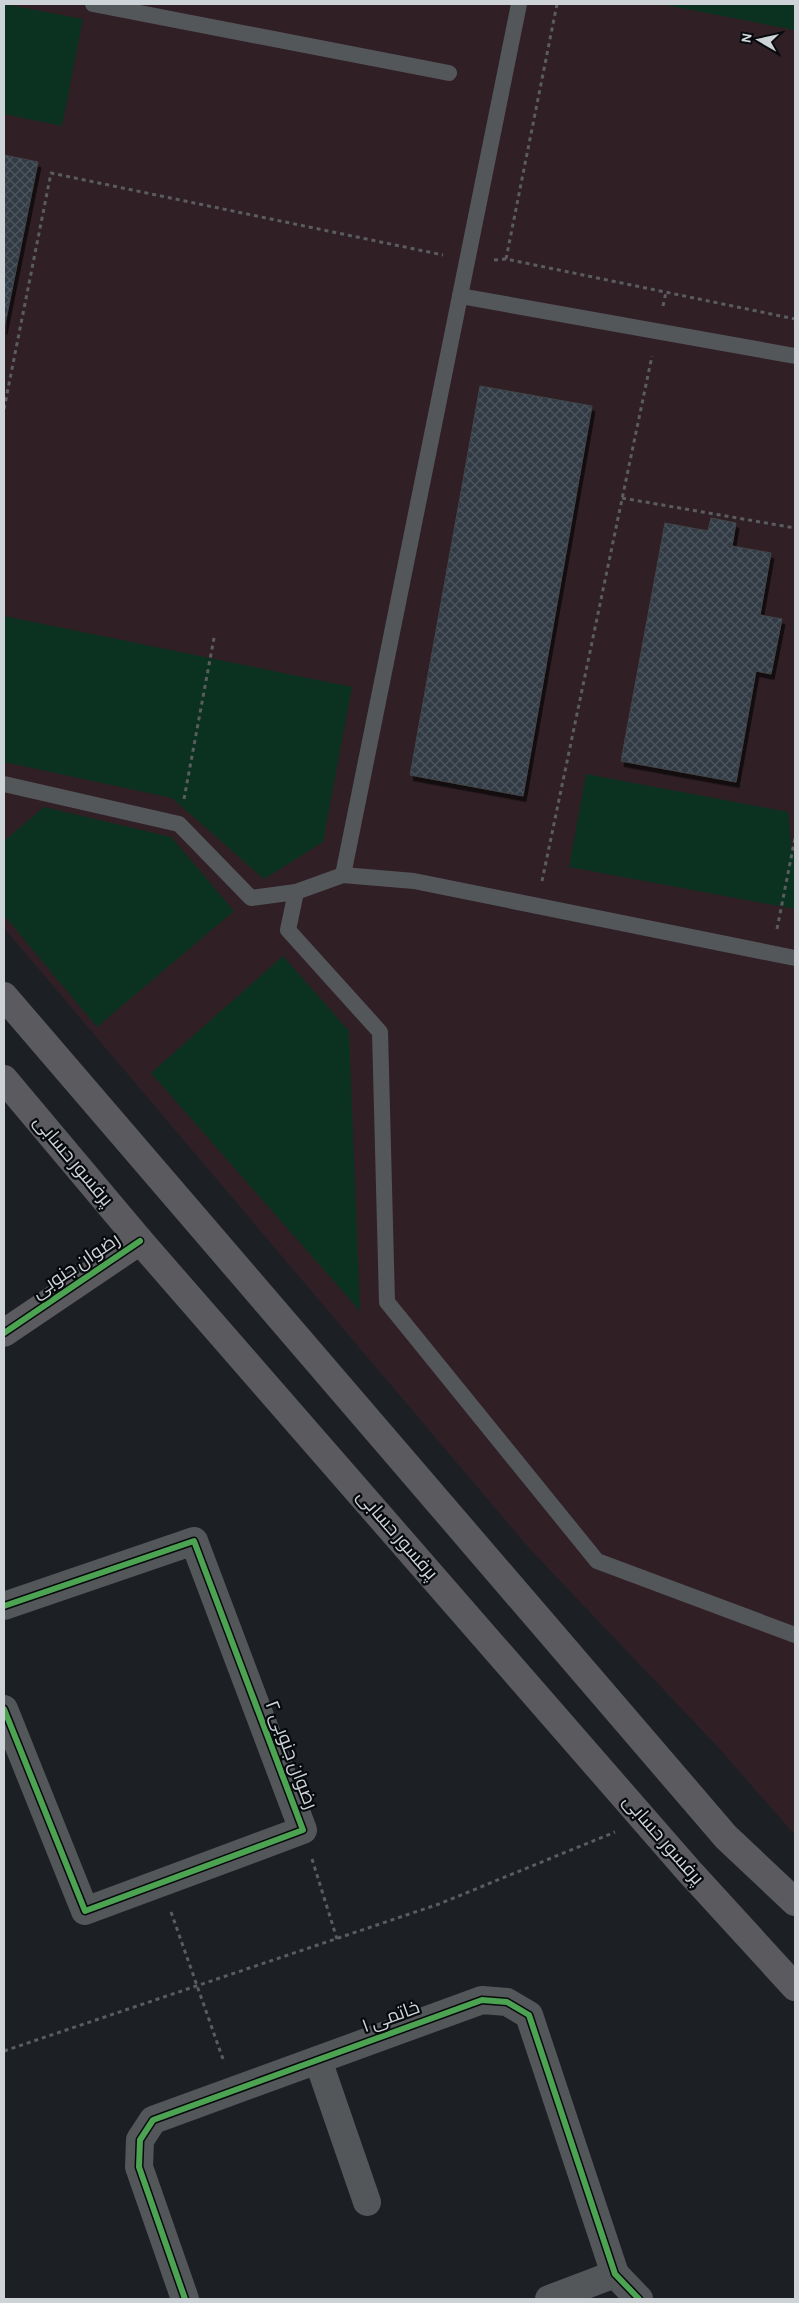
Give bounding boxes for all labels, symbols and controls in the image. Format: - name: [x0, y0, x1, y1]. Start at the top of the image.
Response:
- north arrow: [734, 15, 784, 65]
- text: N: [739, 32, 755, 44]
- street label: پرفسور حسابی: [28, 1112, 116, 1211]
- street label: رضوان جنوبی: [29, 1230, 124, 1303]
- street label: پرفسور حسابی: [352, 1486, 441, 1585]
- street label: رضوان جنوبی ۲: [261, 1698, 320, 1812]
- street label: پرفسور حسابی: [618, 1791, 707, 1890]
- street label: خاتمی ۱: [360, 1998, 423, 2037]

